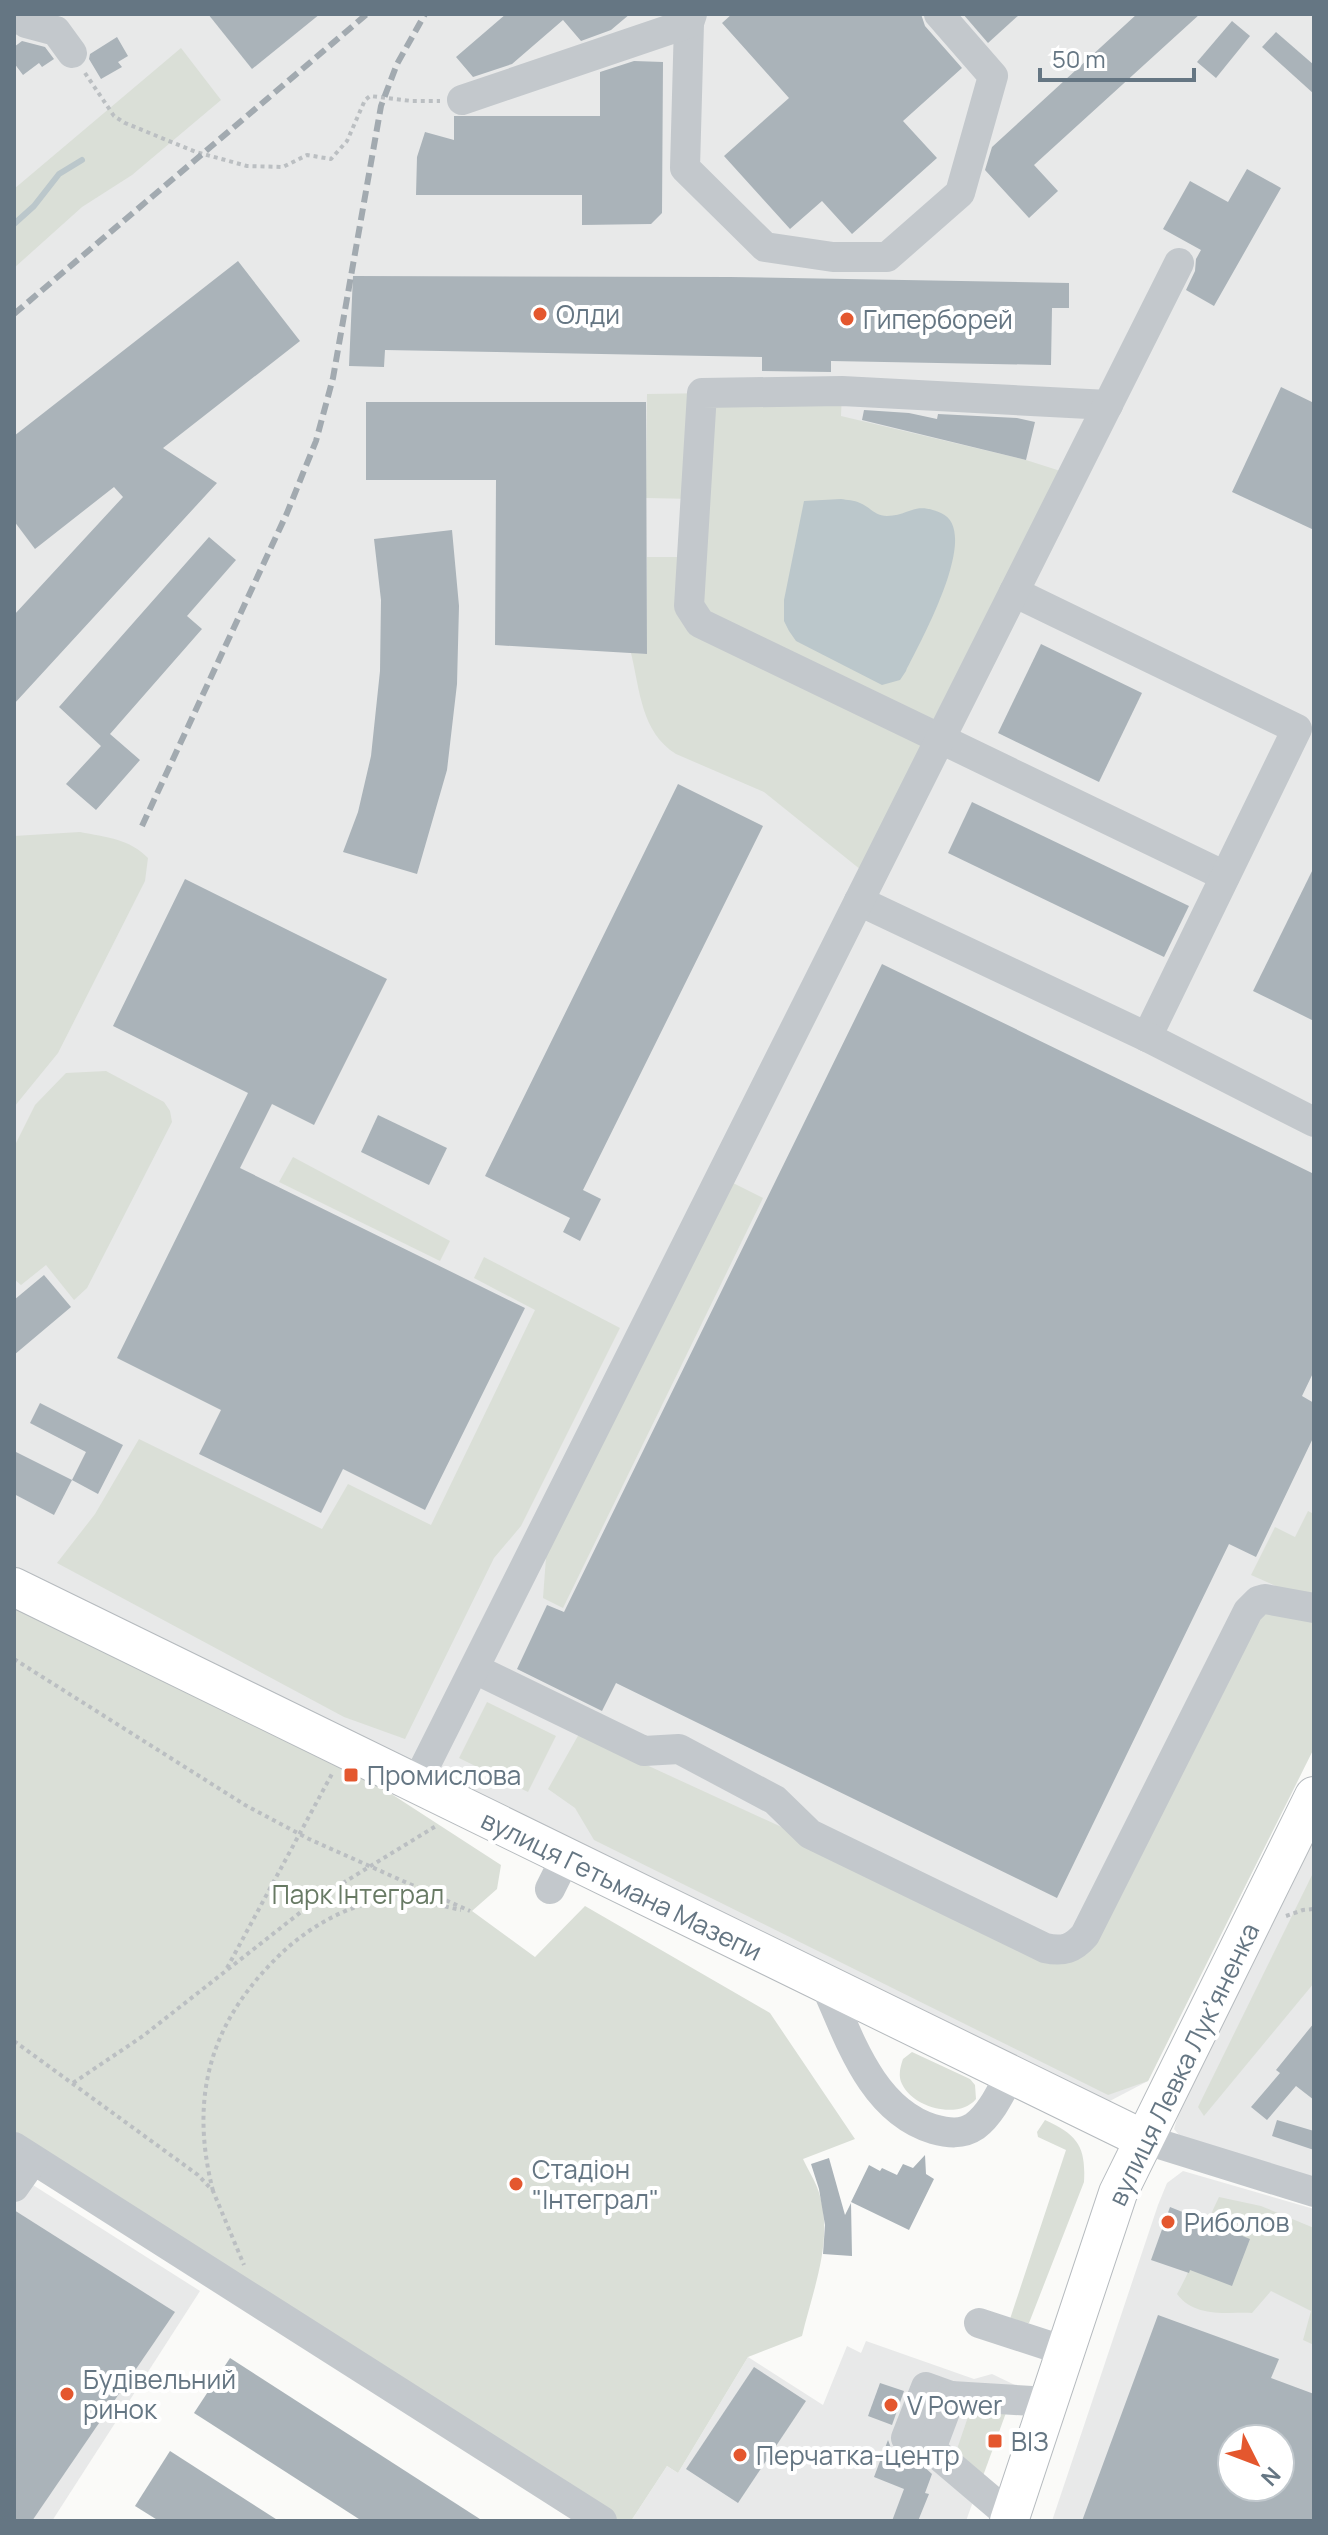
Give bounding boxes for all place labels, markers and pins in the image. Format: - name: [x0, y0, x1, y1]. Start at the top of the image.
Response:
- place label: Олди: [556, 296, 620, 332]
- place label: Гиперборей: [863, 301, 1013, 337]
- marker: Олди: [531, 305, 549, 323]
- marker: Гиперборей: [838, 310, 856, 328]
- place label: Промислова: [367, 1757, 521, 1793]
- marker: Промислова: [342, 1766, 360, 1784]
- place label: Стадіон "Інтеграл": [532, 2151, 659, 2217]
- marker: Стадіон "Інтеграл": [507, 2175, 525, 2193]
- place label: Риболов: [1184, 2204, 1289, 2240]
- marker: Риболов: [1159, 2213, 1177, 2231]
- place label: Будівельний ринок: [83, 2361, 236, 2427]
- marker: Будівельний ринок: [58, 2385, 76, 2403]
- place label: V Power: [907, 2387, 1002, 2423]
- marker: V Power: [882, 2396, 900, 2414]
- place label: ВІЗ: [1011, 2423, 1049, 2459]
- marker: ВІЗ: [986, 2432, 1004, 2450]
- place label: Перчатка-центр: [756, 2437, 960, 2473]
- marker: Перчатка-центр: [731, 2446, 749, 2464]

